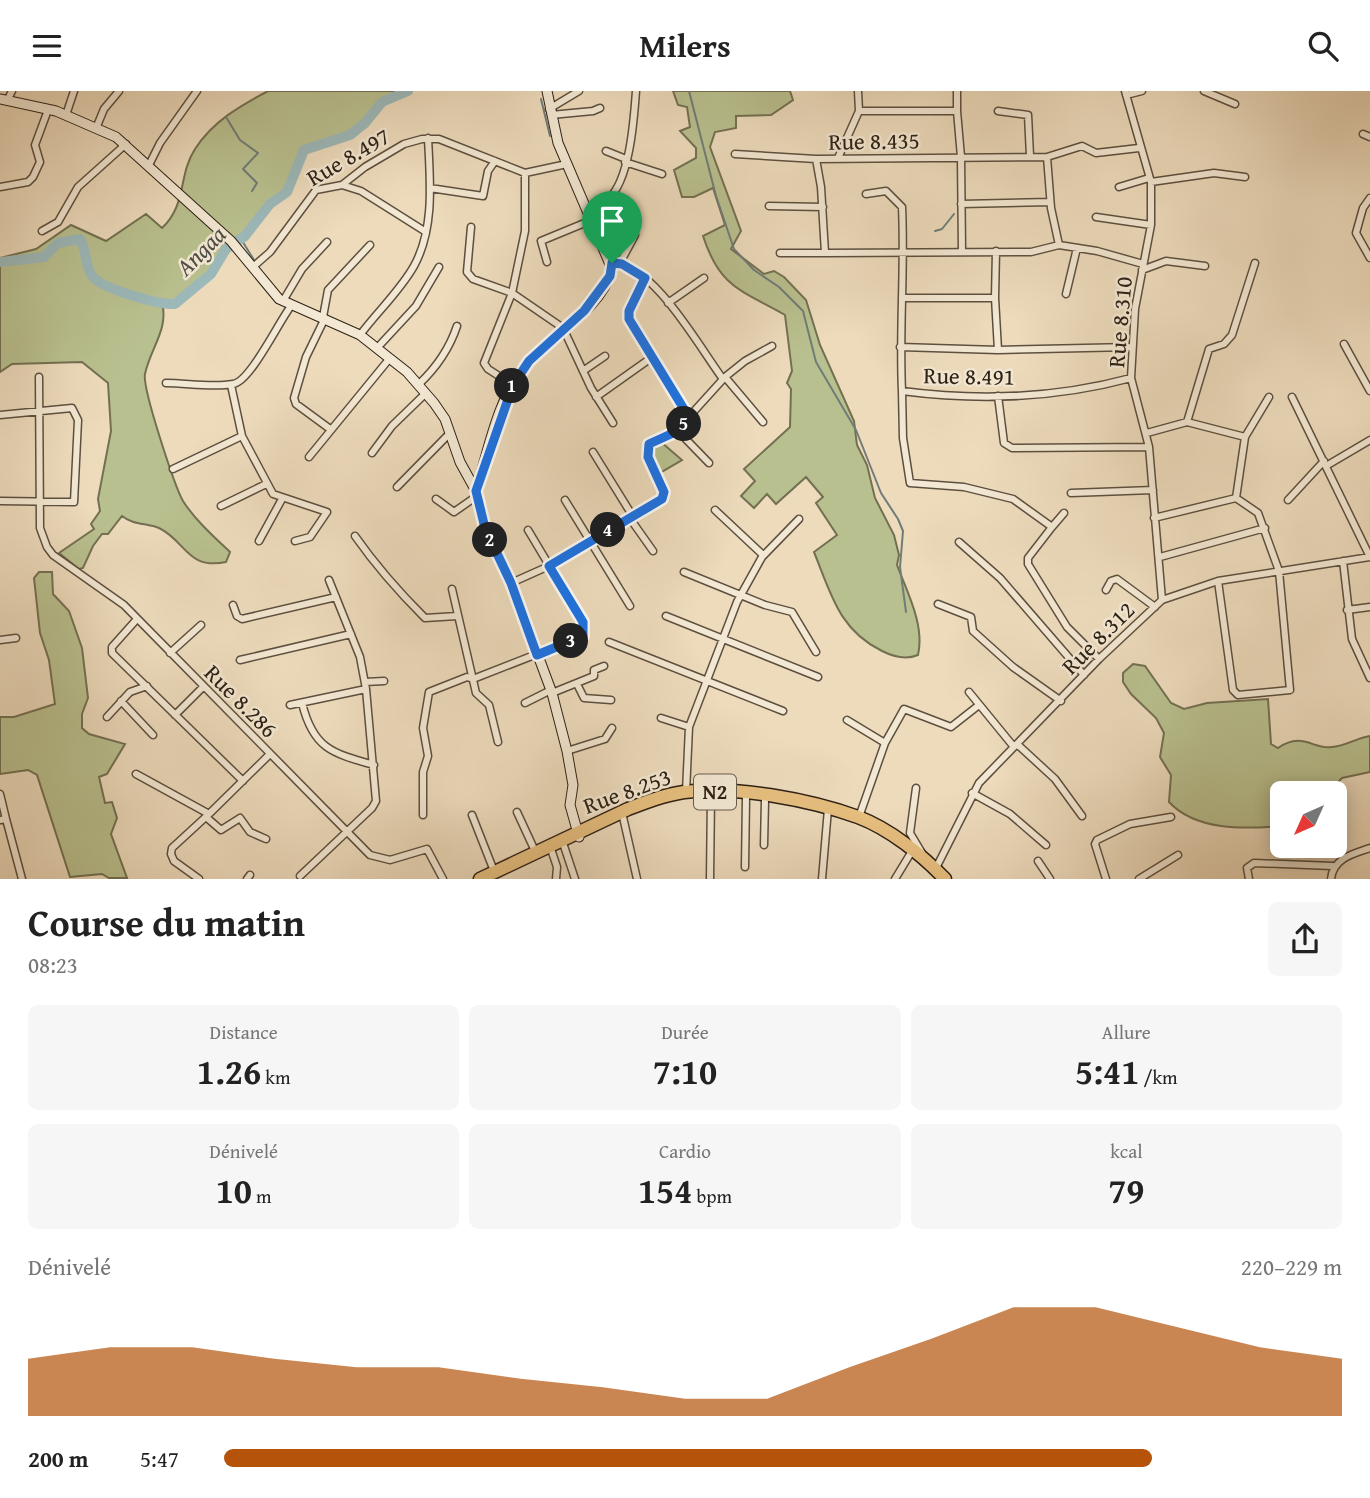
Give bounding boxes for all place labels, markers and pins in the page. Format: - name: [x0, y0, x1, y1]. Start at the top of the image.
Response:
- pin: [582, 191, 642, 263]
- pin: 1: [494, 369, 530, 403]
- pin: 5: [666, 407, 702, 441]
- pin: 4: [590, 513, 626, 548]
- pin: 2: [472, 523, 508, 557]
- pin: 3: [554, 623, 588, 659]

